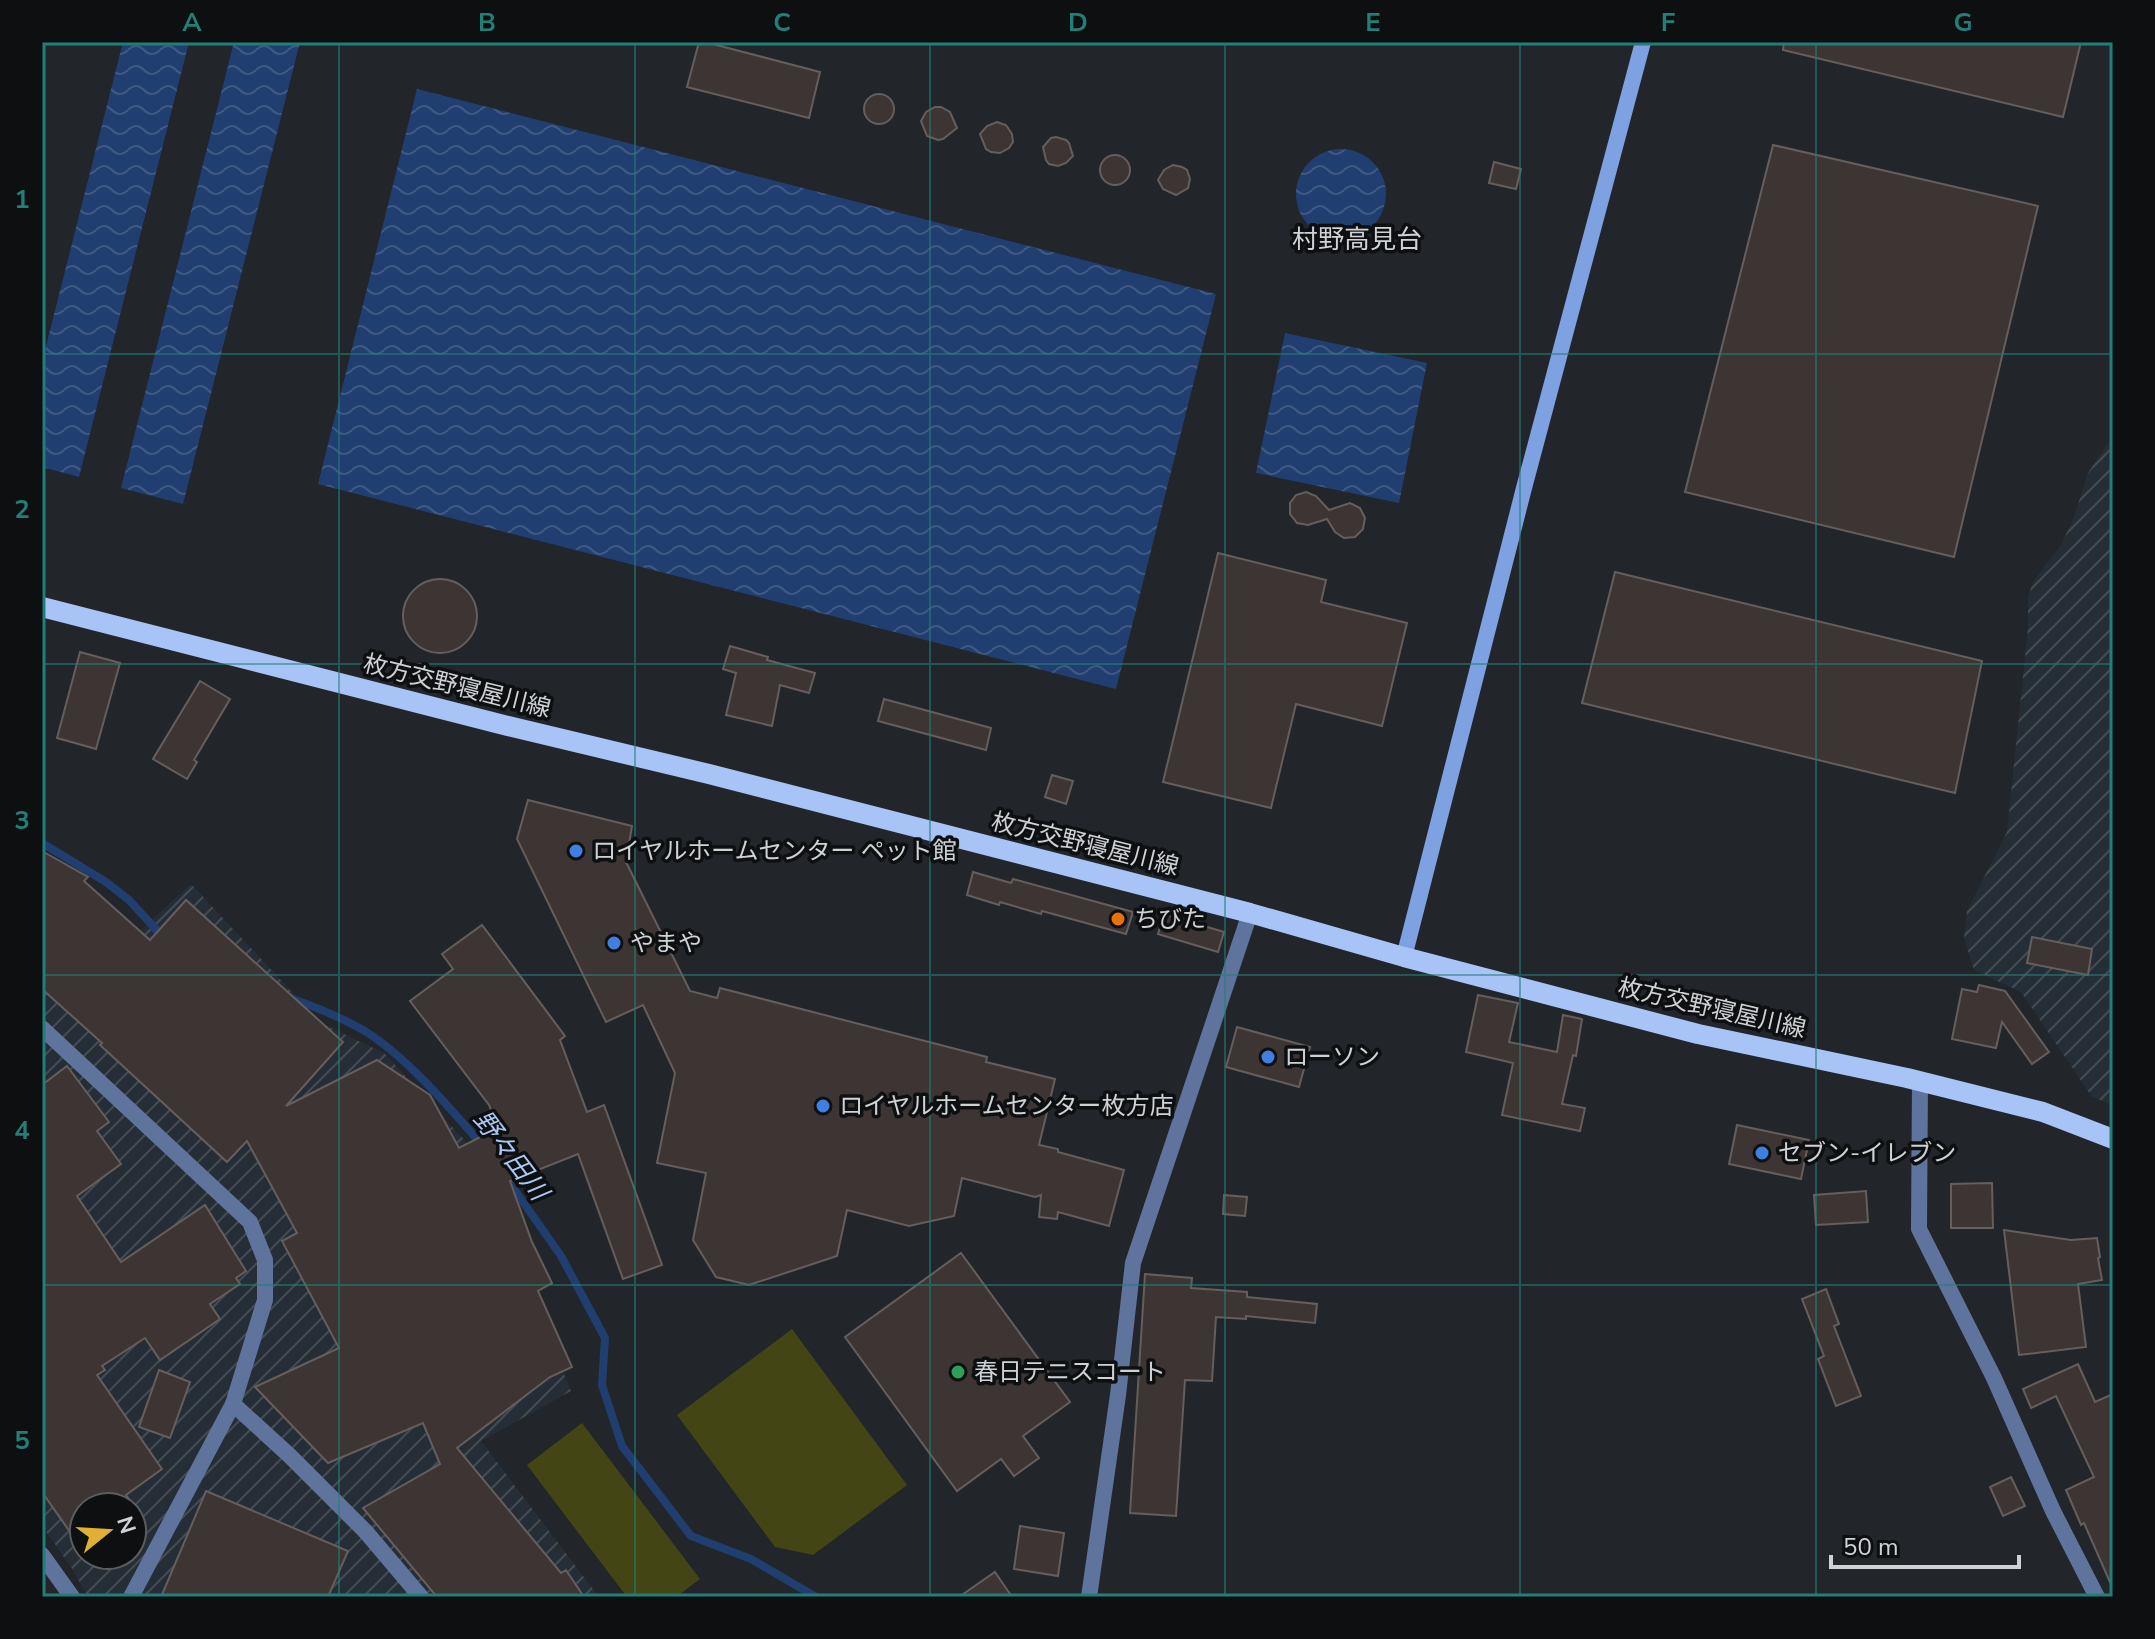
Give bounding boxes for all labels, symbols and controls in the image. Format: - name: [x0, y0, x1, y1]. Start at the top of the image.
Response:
- text: A: [182, 5, 202, 40]
- text: B: [478, 5, 496, 40]
- text: C: [773, 5, 791, 40]
- text: D: [1068, 5, 1088, 40]
- text: E: [1365, 5, 1381, 40]
- text: F: [1661, 5, 1675, 40]
- text: G: [1953, 5, 1973, 40]
- text: 1: [14, 182, 30, 217]
- district label: 村野高見台: [1292, 222, 1422, 257]
- text: 2: [14, 492, 30, 527]
- street label: 枚方交野寝屋川線: [360, 647, 554, 725]
- text: 3: [14, 803, 30, 838]
- street label: 枚方交野寝屋川線: [988, 805, 1182, 883]
- place label: ロイヤルホームセンター ペット館: [592, 835, 957, 867]
- marker: ロイヤルホームセンター ペット館: [567, 842, 585, 860]
- place label: ちびた: [1134, 903, 1206, 935]
- marker: ちびた: [1109, 910, 1127, 928]
- place label: やまや: [630, 927, 702, 959]
- marker: やまや: [605, 934, 623, 952]
- street label: 枚方交野寝屋川線: [1615, 971, 1809, 1045]
- place label: ローソン: [1284, 1041, 1380, 1073]
- marker: ローソン: [1259, 1048, 1277, 1066]
- place label: ロイヤルホームセンター枚方店: [839, 1090, 1174, 1122]
- marker: ロイヤルホームセンター枚方店: [814, 1097, 832, 1115]
- water label: 野々田川: [465, 1103, 558, 1210]
- text: 4: [14, 1113, 30, 1148]
- place label: セブン-イレブン: [1778, 1137, 1956, 1169]
- marker: セブン-イレブン: [1753, 1144, 1771, 1162]
- place label: 春日テニスコート: [974, 1356, 1166, 1388]
- marker: 春日テニスコート: [949, 1363, 967, 1381]
- text: 5: [14, 1423, 30, 1458]
- north arrow: [68, 1491, 148, 1571]
- text: N: [109, 1513, 143, 1538]
- scale bar: [1831, 1519, 2019, 1569]
- text: 50 m: [1843, 1531, 1899, 1563]

